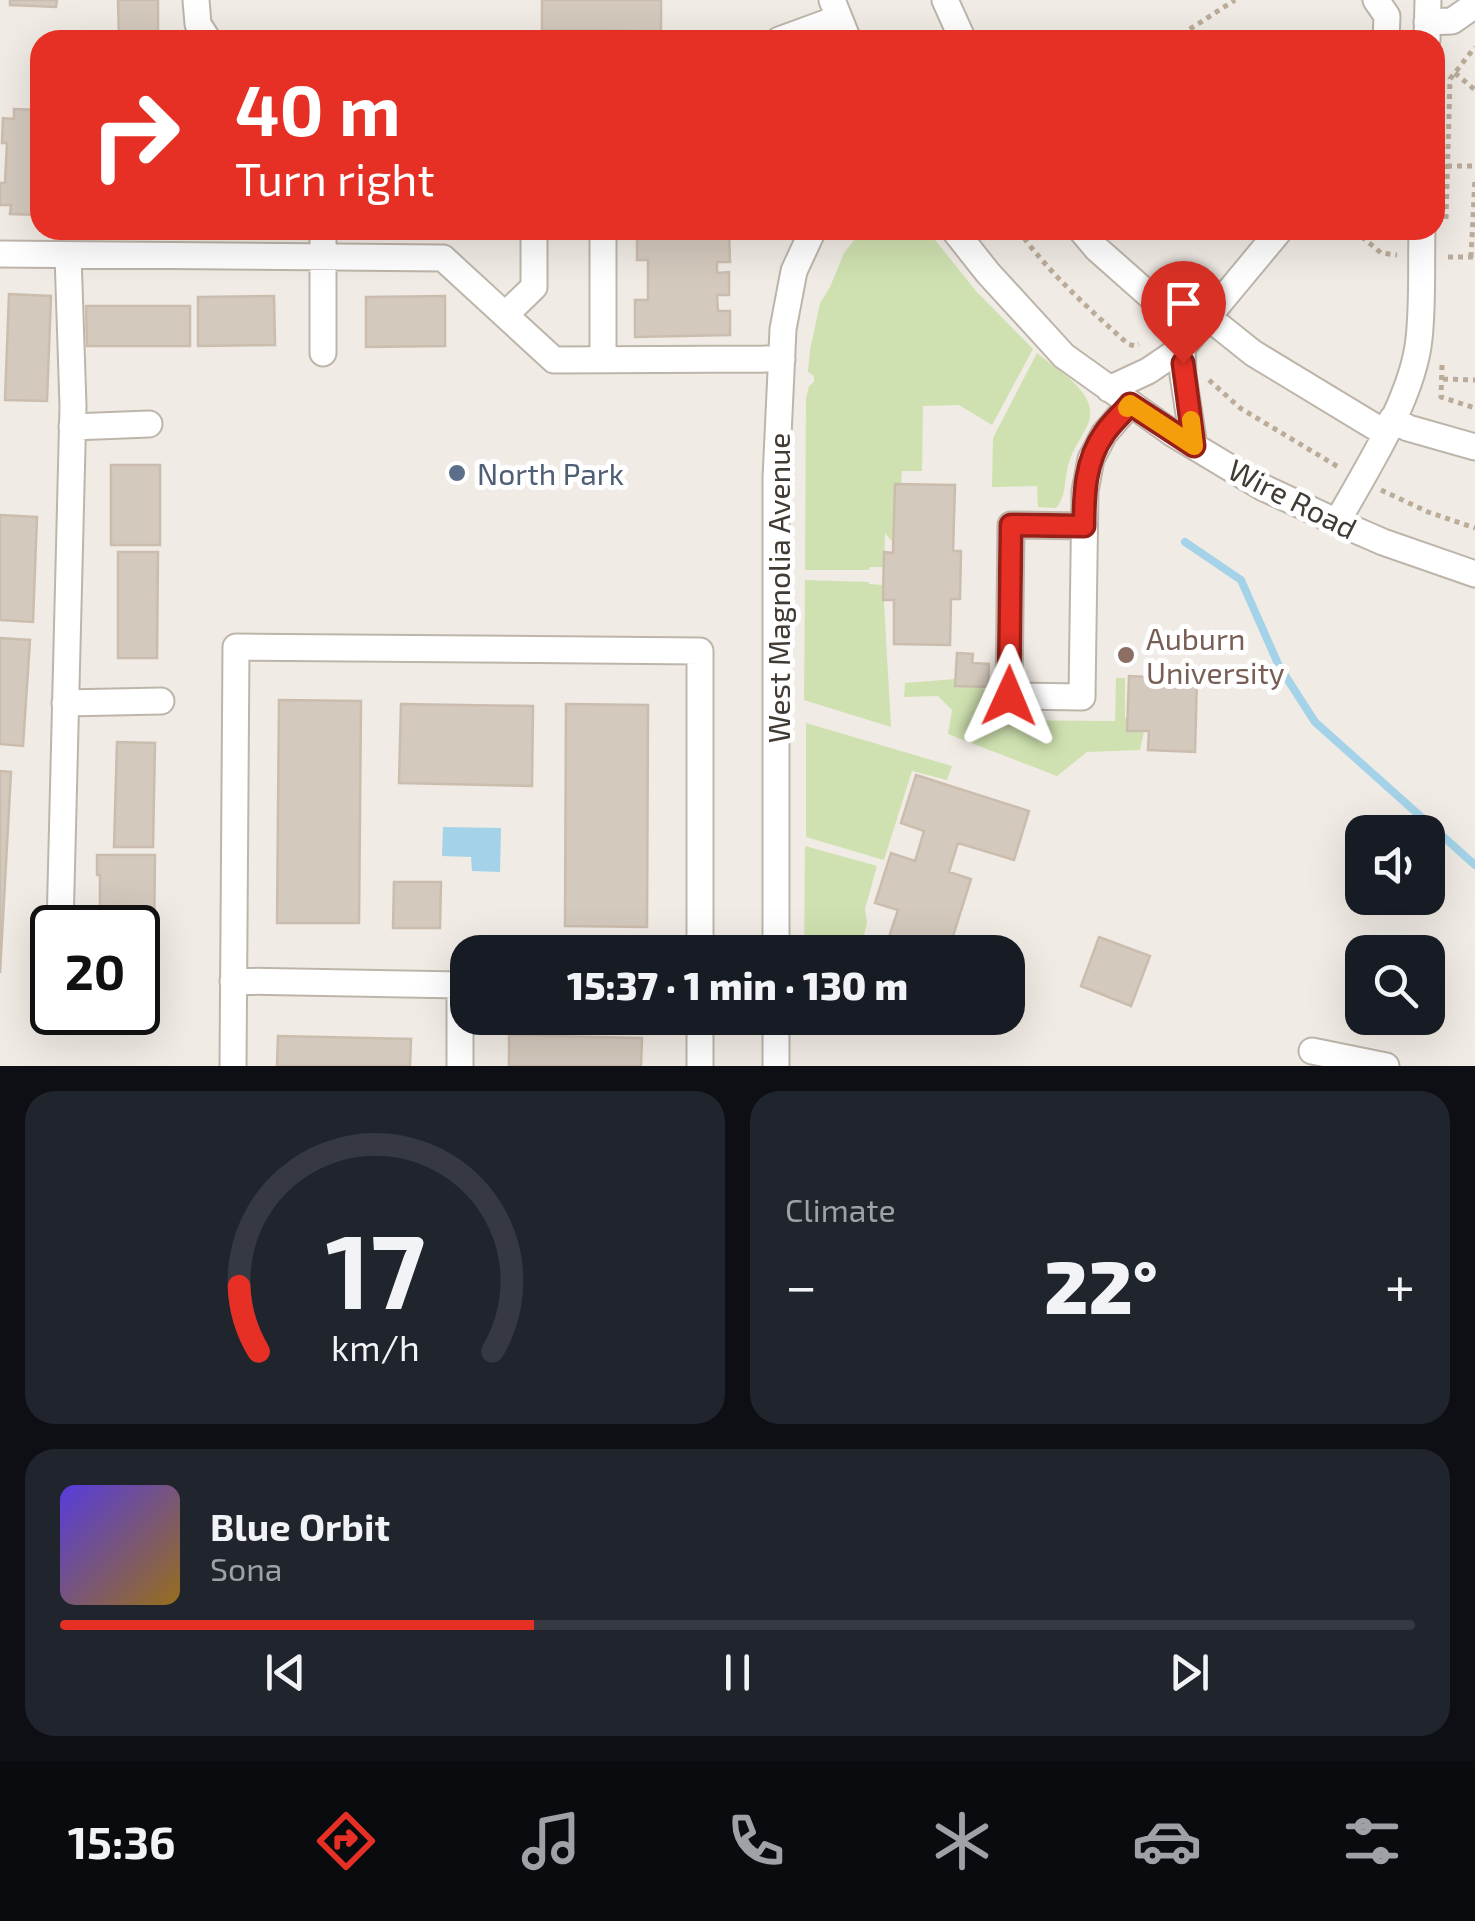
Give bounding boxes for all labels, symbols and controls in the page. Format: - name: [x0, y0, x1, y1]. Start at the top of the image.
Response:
- text: 40 m: [235, 66, 401, 150]
- icon: right: [70, 70, 200, 200]
- text: Turn right: [235, 151, 435, 205]
- pin: [1141, 261, 1226, 364]
- icon: arrive: [1156, 276, 1211, 331]
- street label: West Magnolia Avenue: [760, 433, 796, 743]
- street label: Wire Road: [1223, 450, 1363, 546]
- place label: North Park: [477, 455, 624, 491]
- marker: North Park: [446, 462, 468, 484]
- place label: Auburn University: [1146, 620, 1285, 690]
- position arrow: [957, 644, 1061, 748]
- marker: Auburn University: [1115, 644, 1137, 666]
- map controls: [1345, 815, 1445, 1035]
- button: sound: [1345, 815, 1445, 915]
- speed limit sign: 20: [30, 905, 160, 1035]
- button: search: [1345, 935, 1445, 1035]
- text: 15:37 · 1 min · 130 m: [567, 962, 908, 1008]
- text: Climate: [785, 1190, 896, 1228]
- text: 17: [325, 1205, 425, 1330]
- text: 22°: [1044, 1239, 1158, 1329]
- text: −: [785, 1251, 817, 1317]
- text: +: [1385, 1251, 1415, 1317]
- text: km/h: [331, 1325, 419, 1368]
- text: Blue Orbit: [210, 1503, 390, 1549]
- text: Sona: [210, 1549, 282, 1587]
- icon: previous: [258, 1645, 313, 1700]
- icon: pause: [710, 1645, 765, 1700]
- icon: next: [1162, 1645, 1217, 1700]
- icon: directions: [311, 1806, 381, 1876]
- icon: music: [516, 1806, 586, 1876]
- icon: phone: [721, 1806, 791, 1876]
- icon: climate: [927, 1806, 997, 1876]
- icon: car: [1132, 1806, 1202, 1876]
- icon: filters: [1337, 1806, 1407, 1876]
- text: 15:36: [68, 1814, 176, 1868]

